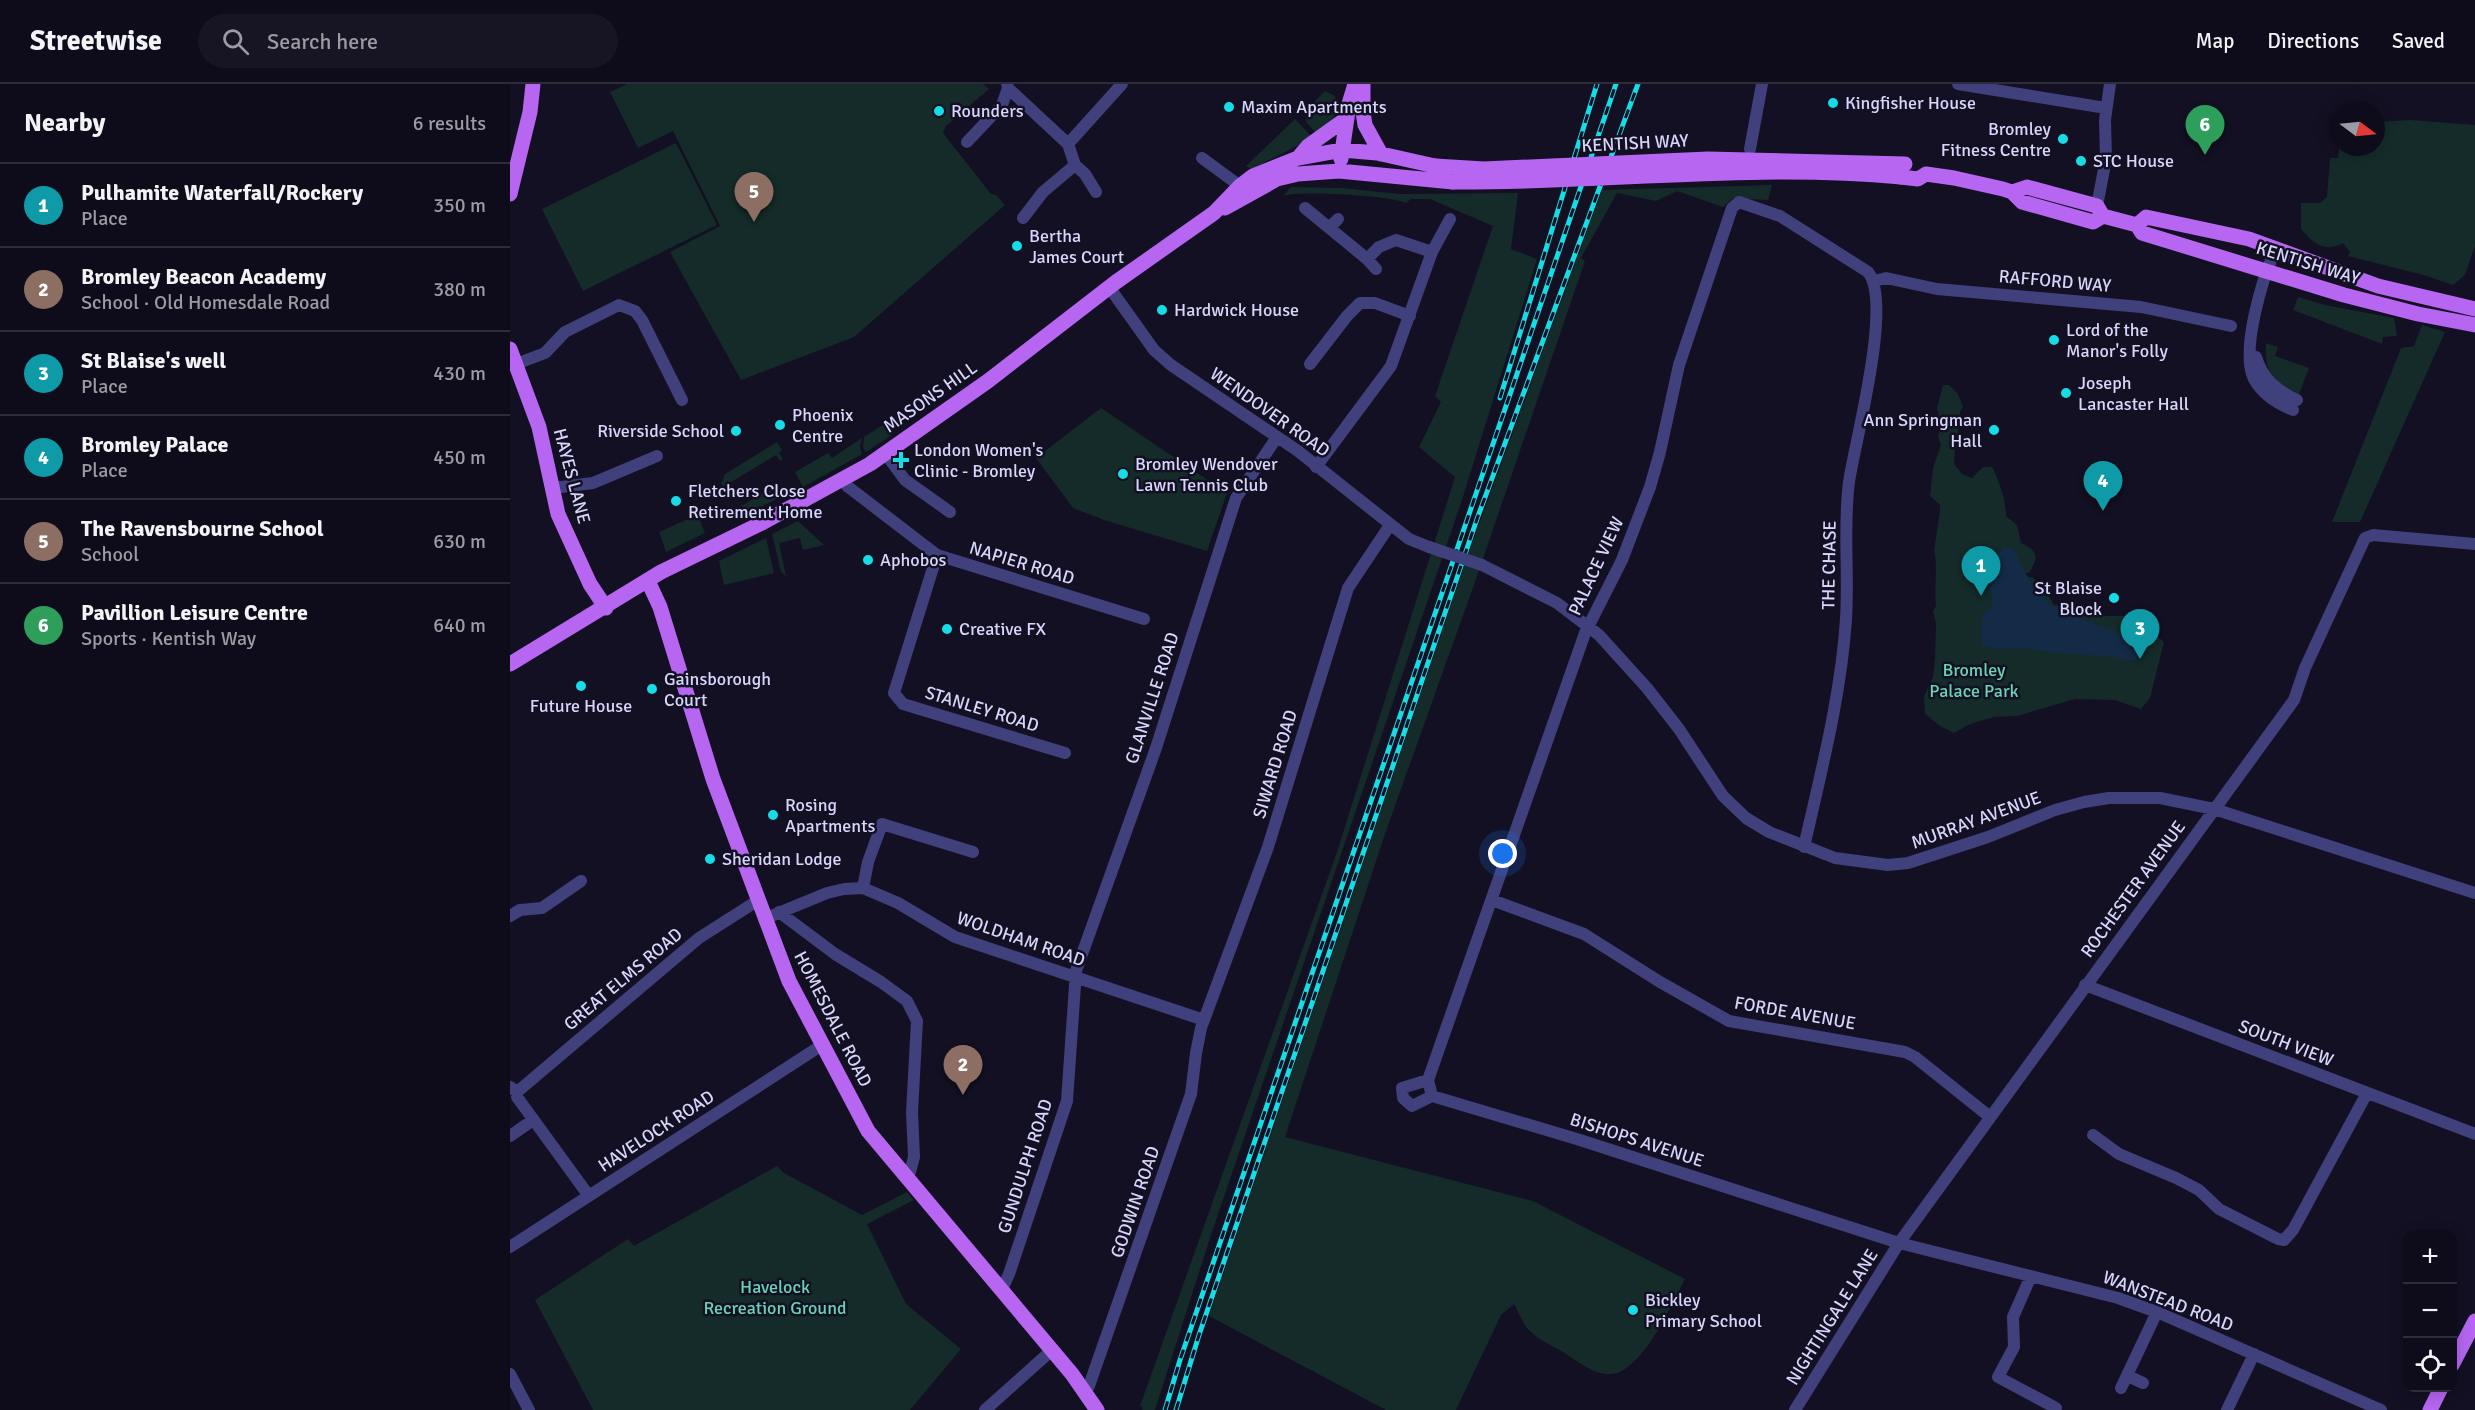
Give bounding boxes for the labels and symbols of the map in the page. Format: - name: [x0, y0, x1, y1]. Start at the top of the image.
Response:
- place label: Kingfisher House: [1845, 92, 1976, 114]
- place label: Maxim Apartments: [1241, 96, 1387, 118]
- marker: Kingfisher House: [1826, 96, 1840, 110]
- place label: Rounders: [951, 100, 1024, 122]
- marker: Maxim Apartments: [1222, 100, 1236, 114]
- north arrow: [2331, 102, 2385, 156]
- marker: Rounders: [932, 104, 946, 118]
- pin: 6: [2186, 106, 2224, 155]
- place label: Bromley Fitness Centre: [1941, 118, 2052, 161]
- street label: KENTISH WAY: [1581, 129, 1689, 157]
- marker: Bromley Fitness Centre: [2056, 132, 2070, 146]
- place label: STC House: [2093, 150, 2174, 172]
- marker: STC House: [2074, 154, 2088, 168]
- pin: 5: [734, 172, 774, 222]
- place label: Bertha James Court: [1029, 225, 1124, 268]
- street label: KENTISH WAY: [2253, 237, 2363, 289]
- marker: Bertha James Court: [1010, 239, 1024, 253]
- street label: RAFFORD WAY: [1998, 265, 2112, 297]
- place label: Hardwick House: [1174, 299, 1299, 321]
- marker: Hardwick House: [1155, 303, 1169, 317]
- place label: Lord of the Manor's Folly: [2066, 319, 2168, 362]
- marker: Lord of the Manor's Folly: [2047, 333, 2061, 347]
- street label: MASONS HILL: [879, 357, 981, 437]
- street label: WENDOVER ROAD: [1206, 363, 1334, 461]
- place label: Joseph Lancaster Hall: [2078, 372, 2189, 415]
- marker: Joseph Lancaster Hall: [2059, 386, 2073, 400]
- place label: Phoenix Centre: [792, 404, 854, 447]
- place label: Ann Springman Hall: [1863, 409, 1982, 452]
- marker: Phoenix Centre: [773, 418, 787, 432]
- place label: Riverside School: [597, 420, 724, 442]
- marker: Ann Springman Hall: [1987, 423, 2001, 437]
- marker: Riverside School: [729, 424, 743, 438]
- street label: HAYES LANE: [549, 426, 595, 526]
- place label: London Women's Clinic - Bromley: [914, 439, 1044, 482]
- marker: London Women's Clinic - Bromley: [892, 451, 910, 469]
- place label: Bromley Wendover Lawn Tennis Club: [1135, 453, 1278, 496]
- pin: 4: [2084, 462, 2122, 511]
- marker: Bromley Wendover Lawn Tennis Club: [1116, 467, 1130, 481]
- place label: Fletchers Close Retirement Home: [688, 480, 822, 523]
- marker: Fletchers Close Retirement Home: [669, 494, 683, 508]
- street label: PALACE VIEW: [1564, 513, 1628, 619]
- street label: THE CHASE: [1817, 520, 1841, 610]
- street label: NAPIER ROAD: [967, 537, 1077, 589]
- pin: 1: [1962, 546, 2000, 596]
- place label: Aphobos: [880, 549, 947, 571]
- marker: Aphobos: [861, 553, 875, 567]
- place label: St Blaise Block: [2035, 577, 2102, 620]
- marker: St Blaise Block: [2107, 591, 2121, 605]
- pin: 3: [2120, 610, 2160, 659]
- place label: Creative FX: [959, 618, 1047, 640]
- marker: Creative FX: [940, 622, 954, 636]
- street label: GLANVILLE ROAD: [1120, 629, 1184, 767]
- park label: Bromley Palace Park: [1929, 659, 2019, 702]
- place label: Gainsborough Court: [664, 668, 771, 711]
- marker: Future House: [574, 679, 588, 693]
- street label: STANLEY ROAD: [922, 681, 1042, 737]
- marker: Gainsborough Court: [645, 682, 659, 696]
- place label: Future House: [530, 695, 632, 717]
- street label: SIWARD ROAD: [1248, 707, 1302, 821]
- street label: MURRAY AVENUE: [1908, 786, 2044, 854]
- place label: Rosing Apartments: [785, 794, 875, 837]
- marker: Rosing Apartments: [766, 808, 780, 822]
- street label: ROCHESTER AVENUE: [2076, 816, 2190, 962]
- your location: [1488, 839, 1517, 868]
- place label: Sheridan Lodge: [722, 848, 841, 870]
- marker: Sheridan Lodge: [703, 852, 717, 866]
- street label: WOLDHAM ROAD: [954, 907, 1088, 971]
- street label: GREAT ELMS ROAD: [559, 923, 687, 1035]
- street label: HOMESDALE ROAD: [789, 947, 877, 1091]
- street label: FORDE AVENUE: [1733, 991, 1857, 1035]
- street label: SOUTH VIEW: [2235, 1015, 2337, 1071]
- pin: 2: [944, 1046, 982, 1095]
- street label: HAVELOCK ROAD: [594, 1085, 718, 1177]
- street label: GUNDULPH ROAD: [993, 1096, 1057, 1236]
- street label: BISHOPS AVENUE: [1567, 1108, 1707, 1172]
- street label: GODWIN ROAD: [1106, 1143, 1164, 1261]
- street label: NIGHTINGALE LANE: [1781, 1245, 1883, 1389]
- street label: WANSTEAD ROAD: [2100, 1266, 2236, 1336]
- park label: Havelock Recreation Ground: [703, 1276, 847, 1319]
- place label: Bickley Primary School: [1645, 1289, 1762, 1332]
- marker: Bickley Primary School: [1626, 1303, 1640, 1317]

